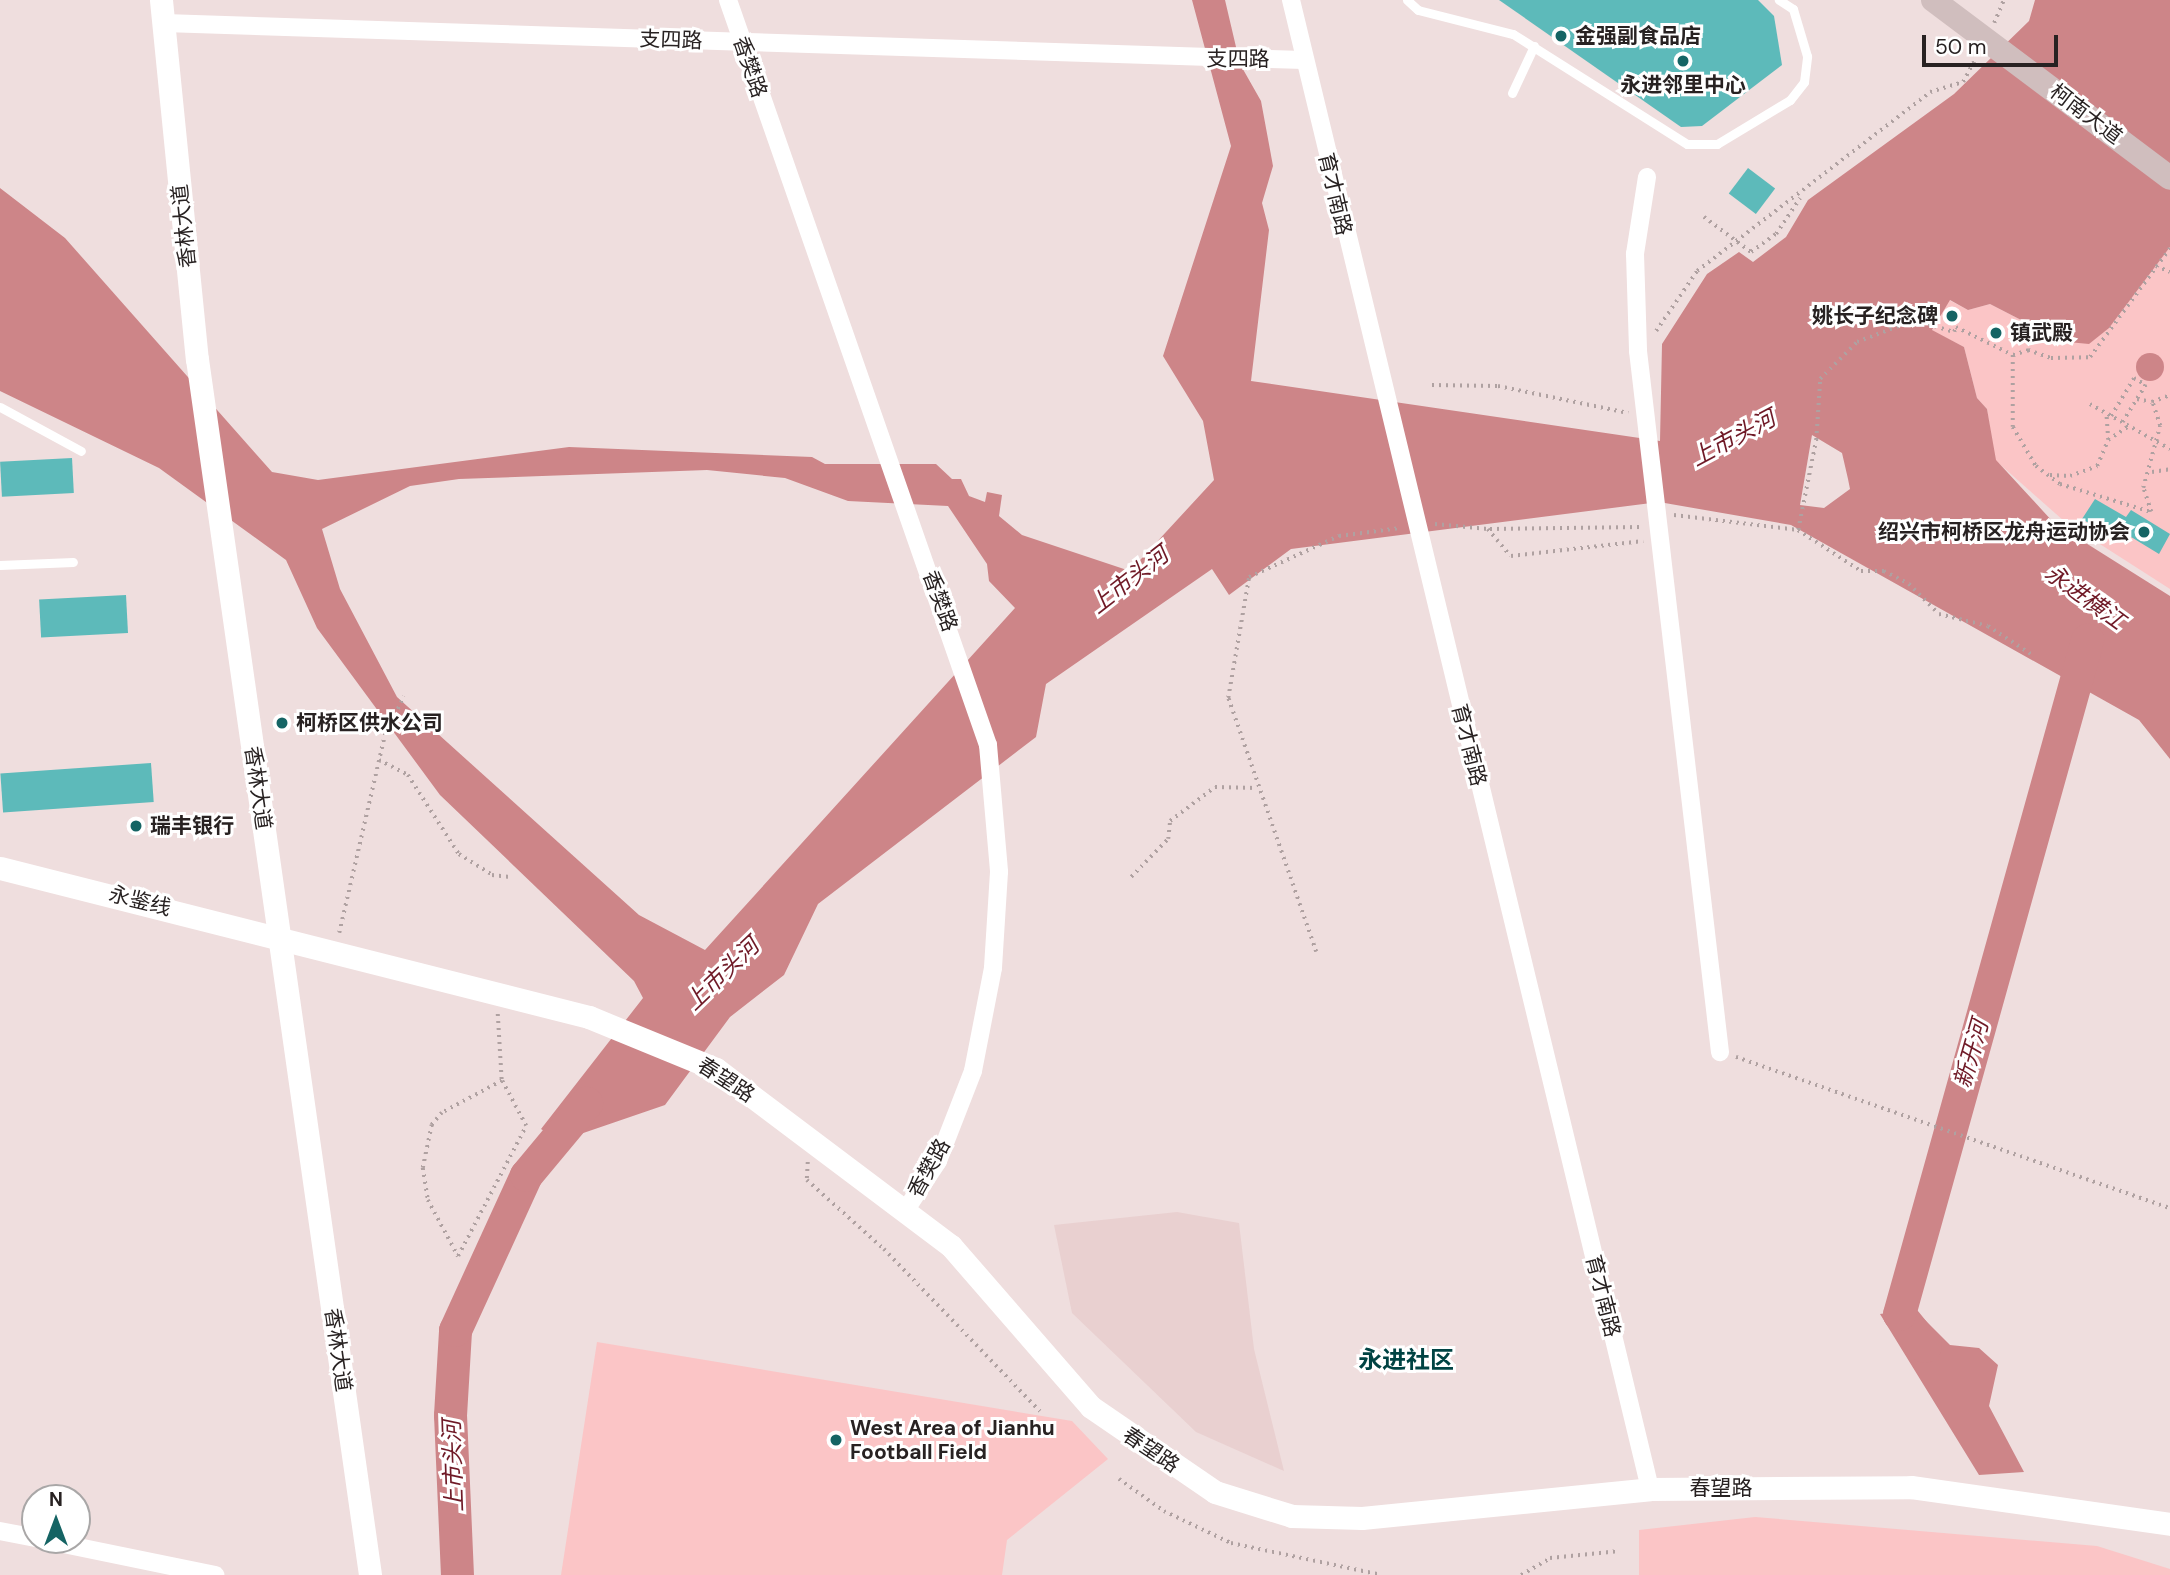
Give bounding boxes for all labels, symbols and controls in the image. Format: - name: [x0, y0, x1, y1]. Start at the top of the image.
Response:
- scale bar: [1925, 21, 2062, 65]
- place label: 金强副食品店: [1575, 23, 1701, 49]
- street label: 支四路: [639, 26, 703, 54]
- marker: 金强副食品店: [1553, 28, 1569, 44]
- street label: 香樊路: [728, 33, 772, 101]
- text: 50 m: [1935, 33, 1986, 61]
- street label: 支四路: [1207, 46, 1269, 72]
- marker: 永进邻里中心: [1675, 53, 1691, 69]
- place label: 永进邻里中心: [1620, 72, 1746, 98]
- street label: 柯南大道: [2045, 79, 2127, 149]
- street label: 育才南路: [1313, 150, 1357, 238]
- street label: 香林大道: [167, 183, 201, 269]
- place label: 姚长子纪念碑: [1812, 303, 1938, 329]
- marker: 姚长子纪念碑: [1944, 308, 1960, 324]
- place label: 镇武殿: [2010, 320, 2073, 346]
- marker: 镇武殿: [1988, 325, 2004, 341]
- water label: 上市头河: [1686, 404, 1780, 472]
- place label: 绍兴市柯桥区龙舟运动协会: [1878, 519, 2130, 545]
- marker: 绍兴市柯桥区龙舟运动协会: [2136, 524, 2152, 540]
- water label: 上市头河: [1084, 541, 1174, 619]
- water label: 永进横江: [2040, 559, 2130, 635]
- street label: 香樊路: [917, 567, 963, 635]
- street label: 育才南路: [1447, 701, 1491, 789]
- place label: 柯桥区供水公司: [296, 710, 443, 736]
- marker: 柯桥区供水公司: [274, 715, 290, 731]
- street label: 香林大道: [240, 745, 276, 831]
- place label: 瑞丰银行: [150, 813, 234, 839]
- marker: 瑞丰银行: [128, 818, 144, 834]
- street label: 永鉴线: [106, 881, 174, 921]
- water label: 上市头河: [679, 932, 765, 1016]
- water label: 新开河: [1948, 1017, 1994, 1091]
- street label: 春望路: [693, 1052, 759, 1108]
- street label: 香樊路: [903, 1134, 955, 1202]
- street label: 育才南路: [1581, 1252, 1625, 1340]
- street label: 香林大道: [320, 1307, 356, 1393]
- district label: 永进社区: [1358, 1346, 1454, 1374]
- place label: West Area of Jianhu Football Field: [850, 1415, 1055, 1465]
- water label: 上市头河: [438, 1420, 468, 1512]
- street label: 春望路: [1118, 1422, 1184, 1478]
- marker: West Area of Jianhu Football Field: [828, 1432, 844, 1448]
- street label: 春望路: [1690, 1475, 1752, 1501]
- north arrow: [21, 1484, 91, 1554]
- text: N: [49, 1487, 63, 1512]

